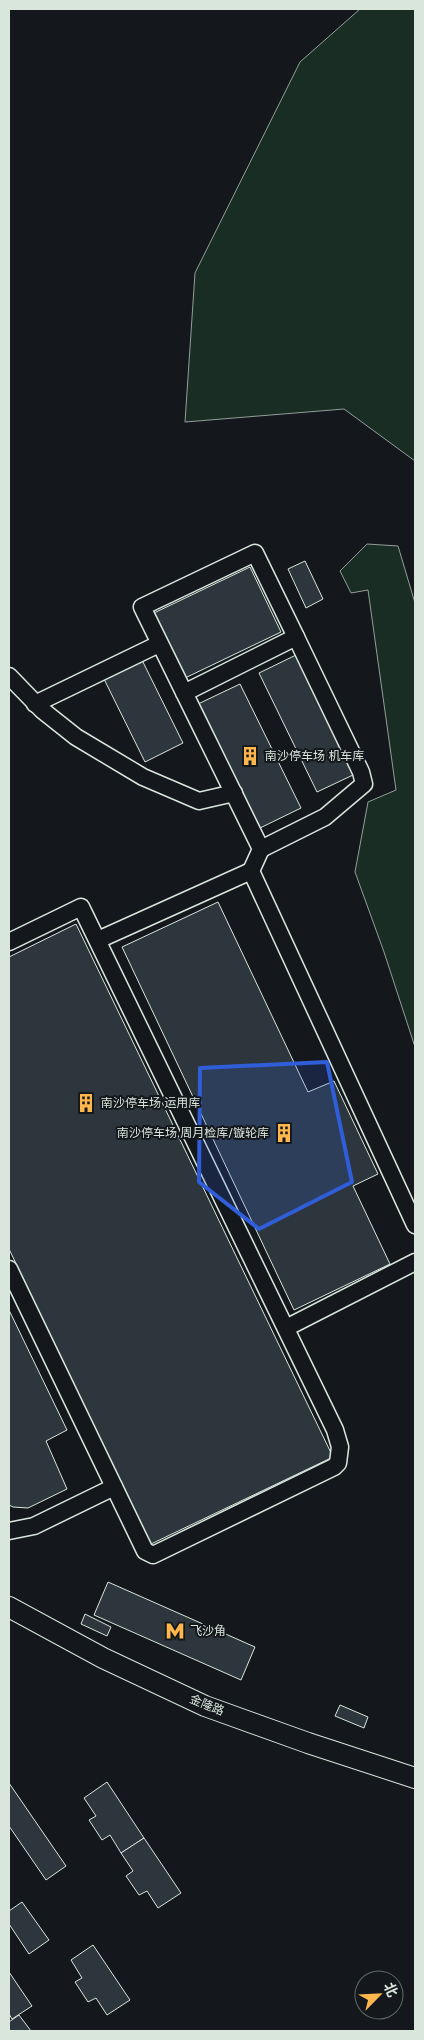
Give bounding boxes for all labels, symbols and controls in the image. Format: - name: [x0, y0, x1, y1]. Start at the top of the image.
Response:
- building icon: 南沙停车场 机车库: [239, 745, 261, 767]
- place label: 南沙停车场 机车库: [265, 748, 364, 764]
- building icon: 南沙停车场 运用库: [75, 1092, 97, 1114]
- place label: 南沙停车场 运用库: [101, 1095, 200, 1111]
- building icon: 南沙停车场 周月检库/镟轮库: [273, 1122, 295, 1144]
- place label: 南沙停车场 周月检库/镟轮库: [117, 1125, 269, 1141]
- metro station icon: 飞沙角: [164, 1620, 186, 1642]
- place label: 飞沙角: [190, 1623, 226, 1639]
- street label: 金隆路: [187, 1691, 227, 1719]
- north arrow: [354, 1970, 404, 2020]
- text: 北: [380, 1980, 402, 2000]

